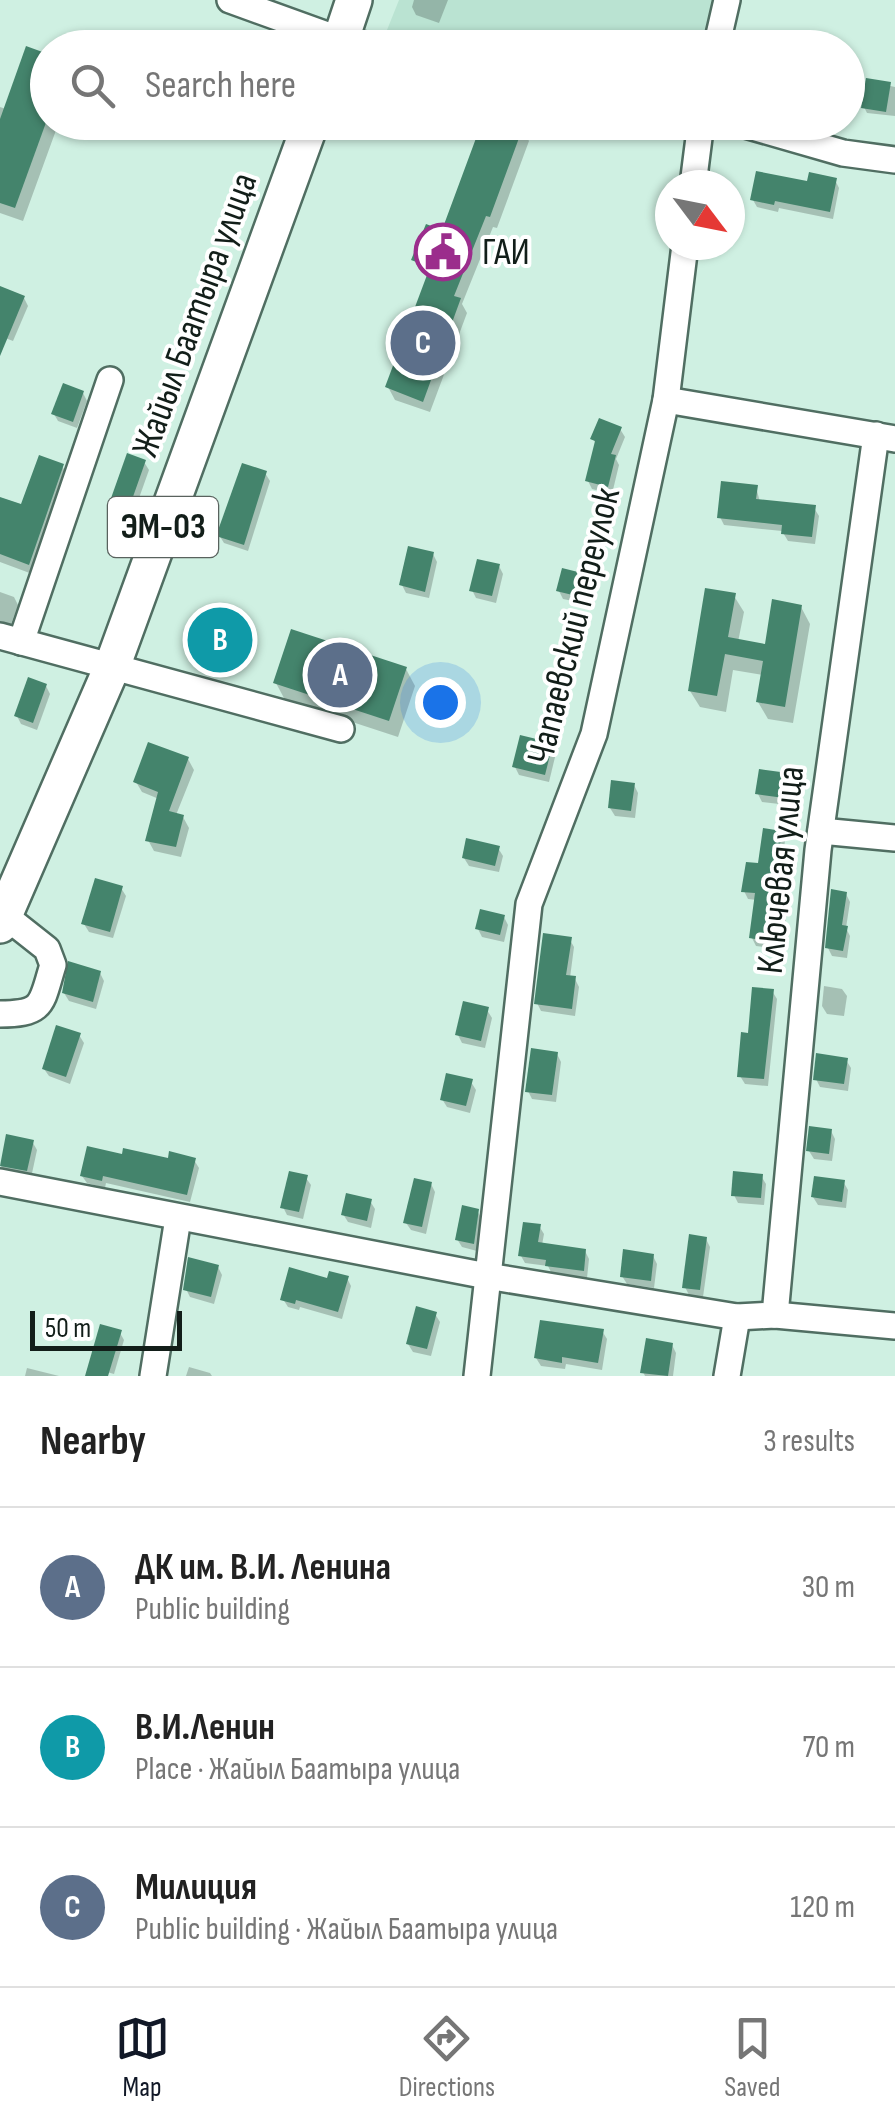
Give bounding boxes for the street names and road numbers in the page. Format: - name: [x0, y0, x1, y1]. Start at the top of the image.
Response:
- street label: Жайыл Баатыра улица: [123, 167, 267, 463]
- street label: Чапаевский переулок: [518, 483, 630, 769]
- road number: ЭМ-03: [108, 497, 218, 557]
- street label: Ключевая улица: [748, 764, 814, 976]

